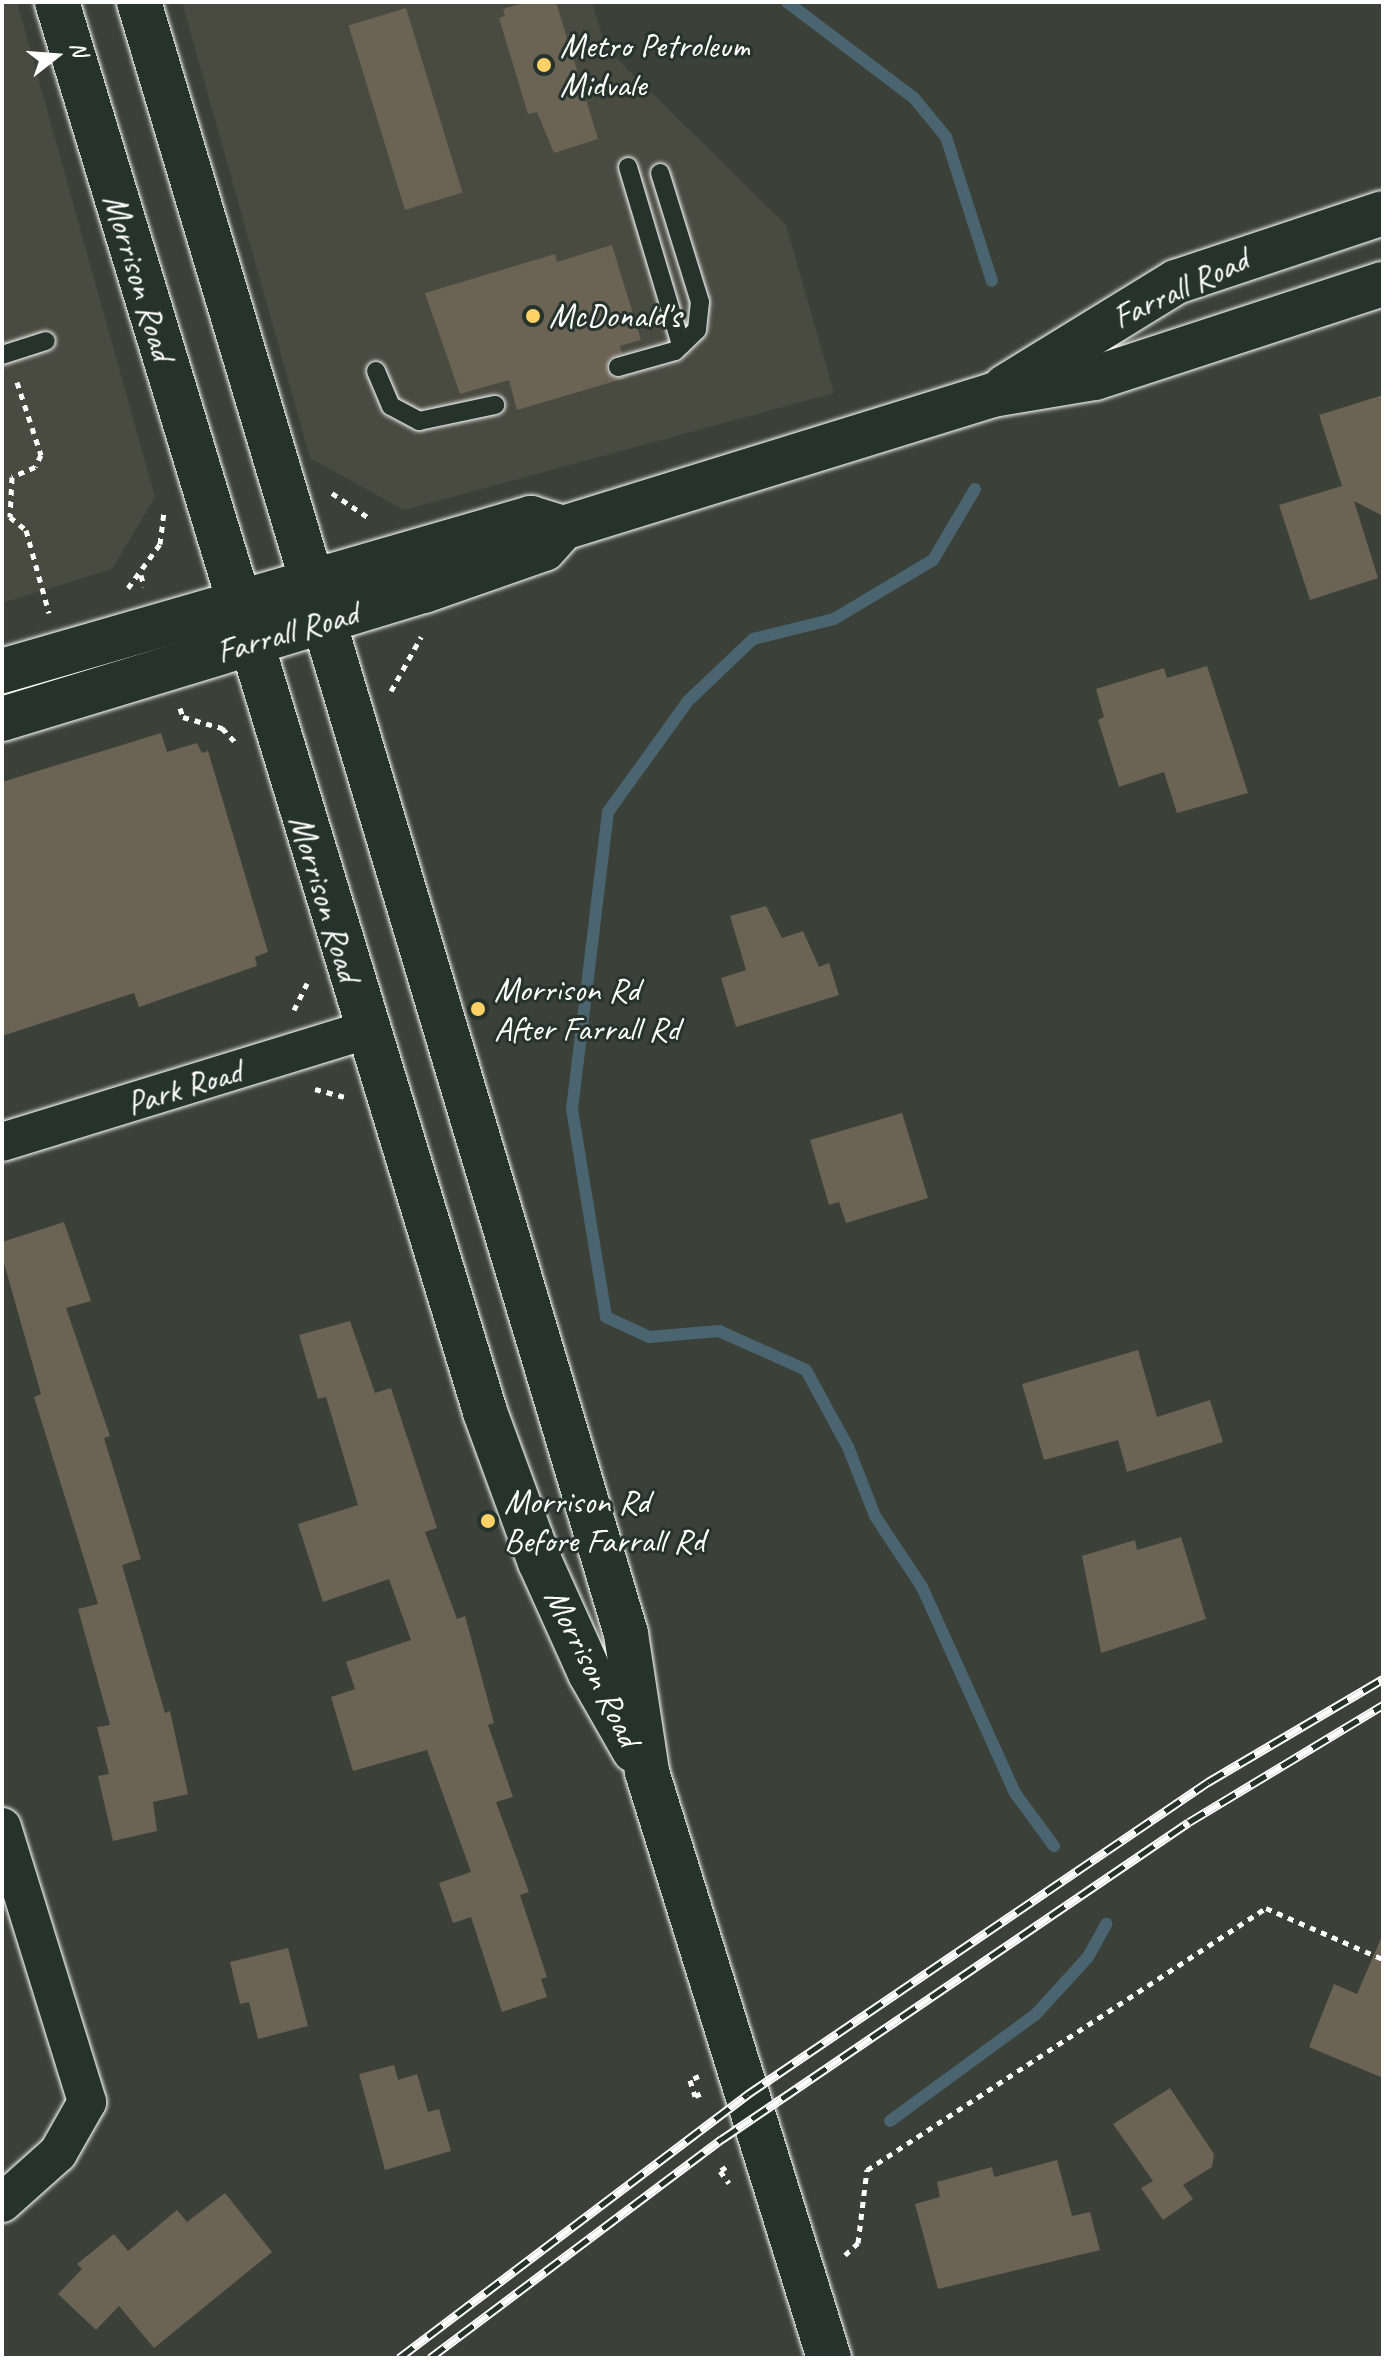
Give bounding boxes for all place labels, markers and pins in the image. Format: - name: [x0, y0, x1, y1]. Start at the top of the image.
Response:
- place label: Metro Petroleum Midvale: [560, 25, 749, 104]
- marker: Metro Petroleum Midvale: [535, 56, 553, 74]
- place label: McDonald's: [549, 296, 681, 336]
- marker: McDonald's: [524, 307, 542, 325]
- place label: Morrison Rd After Farrall Rd: [494, 969, 681, 1048]
- marker: Morrison Rd After Farrall Rd: [469, 1000, 487, 1018]
- place label: Morrison Rd Before Farrall Rd: [504, 1481, 705, 1560]
- marker: Morrison Rd Before Farrall Rd: [479, 1512, 497, 1530]

